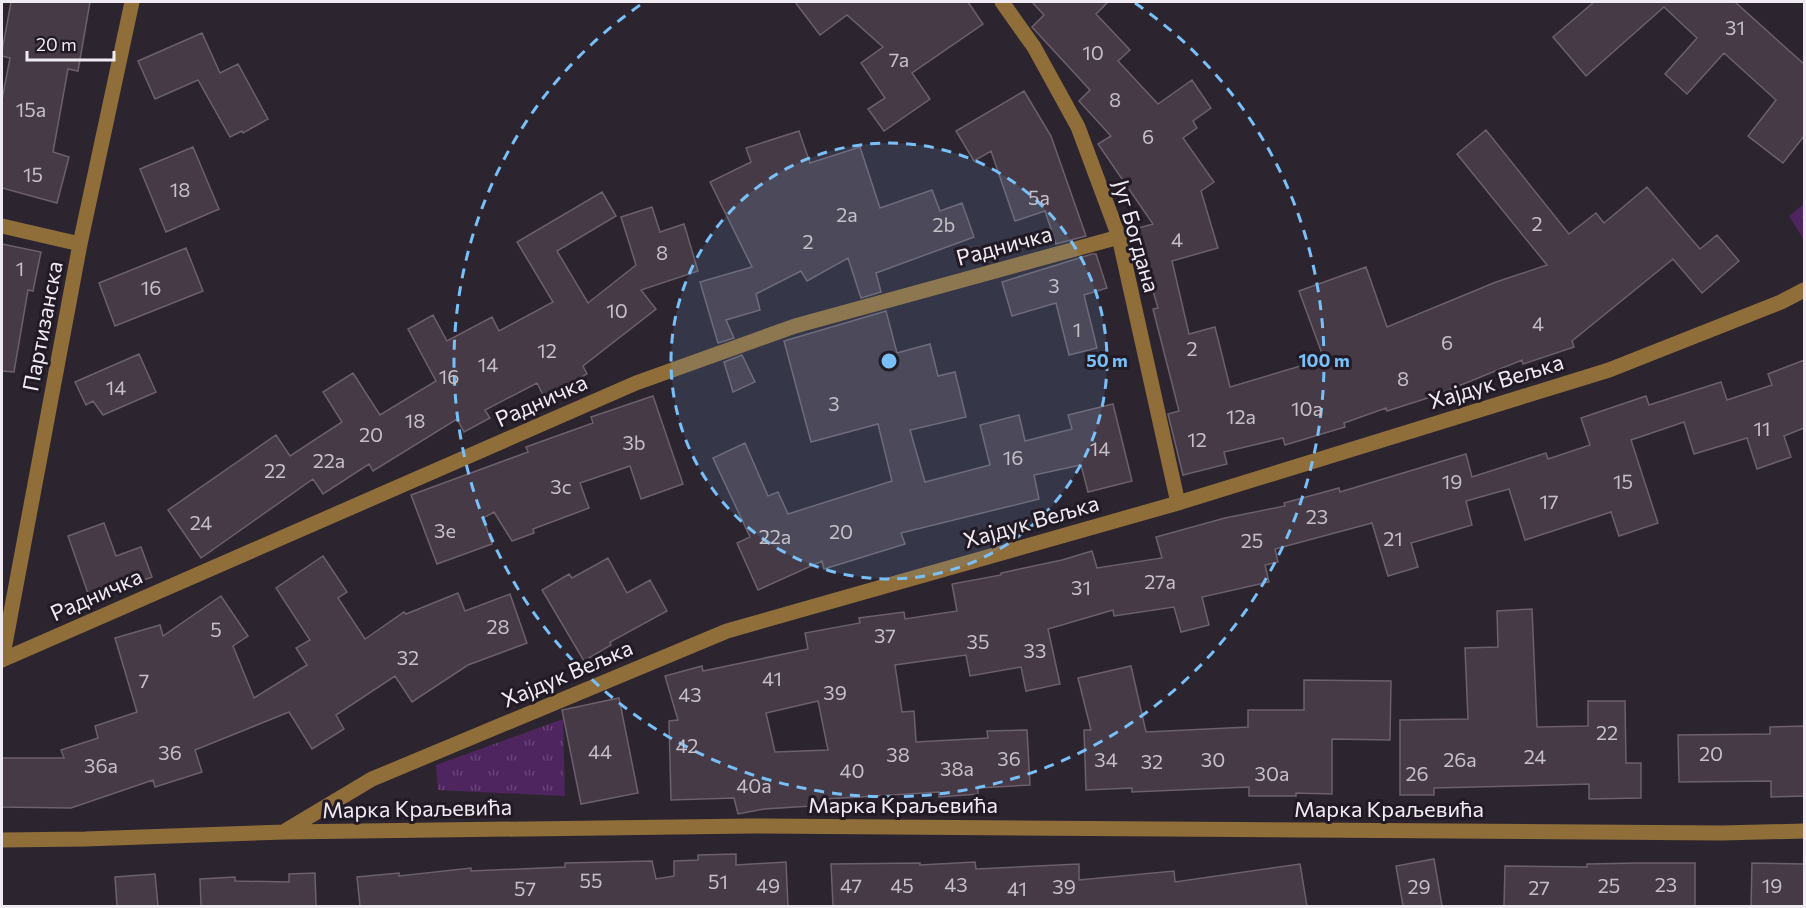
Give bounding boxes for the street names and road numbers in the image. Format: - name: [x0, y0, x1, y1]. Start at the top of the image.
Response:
- street label: Југ Богдана: [1108, 177, 1166, 295]
- street label: Радничка: [953, 219, 1055, 271]
- street label: Партизанска: [16, 259, 68, 393]
- street label: Хајдук Вељка: [1425, 348, 1567, 414]
- street label: Радничка: [491, 368, 591, 432]
- street label: Хајдук Вељка: [960, 489, 1102, 553]
- street label: Радничка: [46, 562, 146, 626]
- street label: Хајдук Вељка: [497, 633, 637, 713]
- street label: Марка Краљевића: [808, 791, 998, 818]
- street label: Марка Краљевића: [322, 793, 512, 823]
- street label: Марка Краљевића: [1294, 795, 1484, 822]

